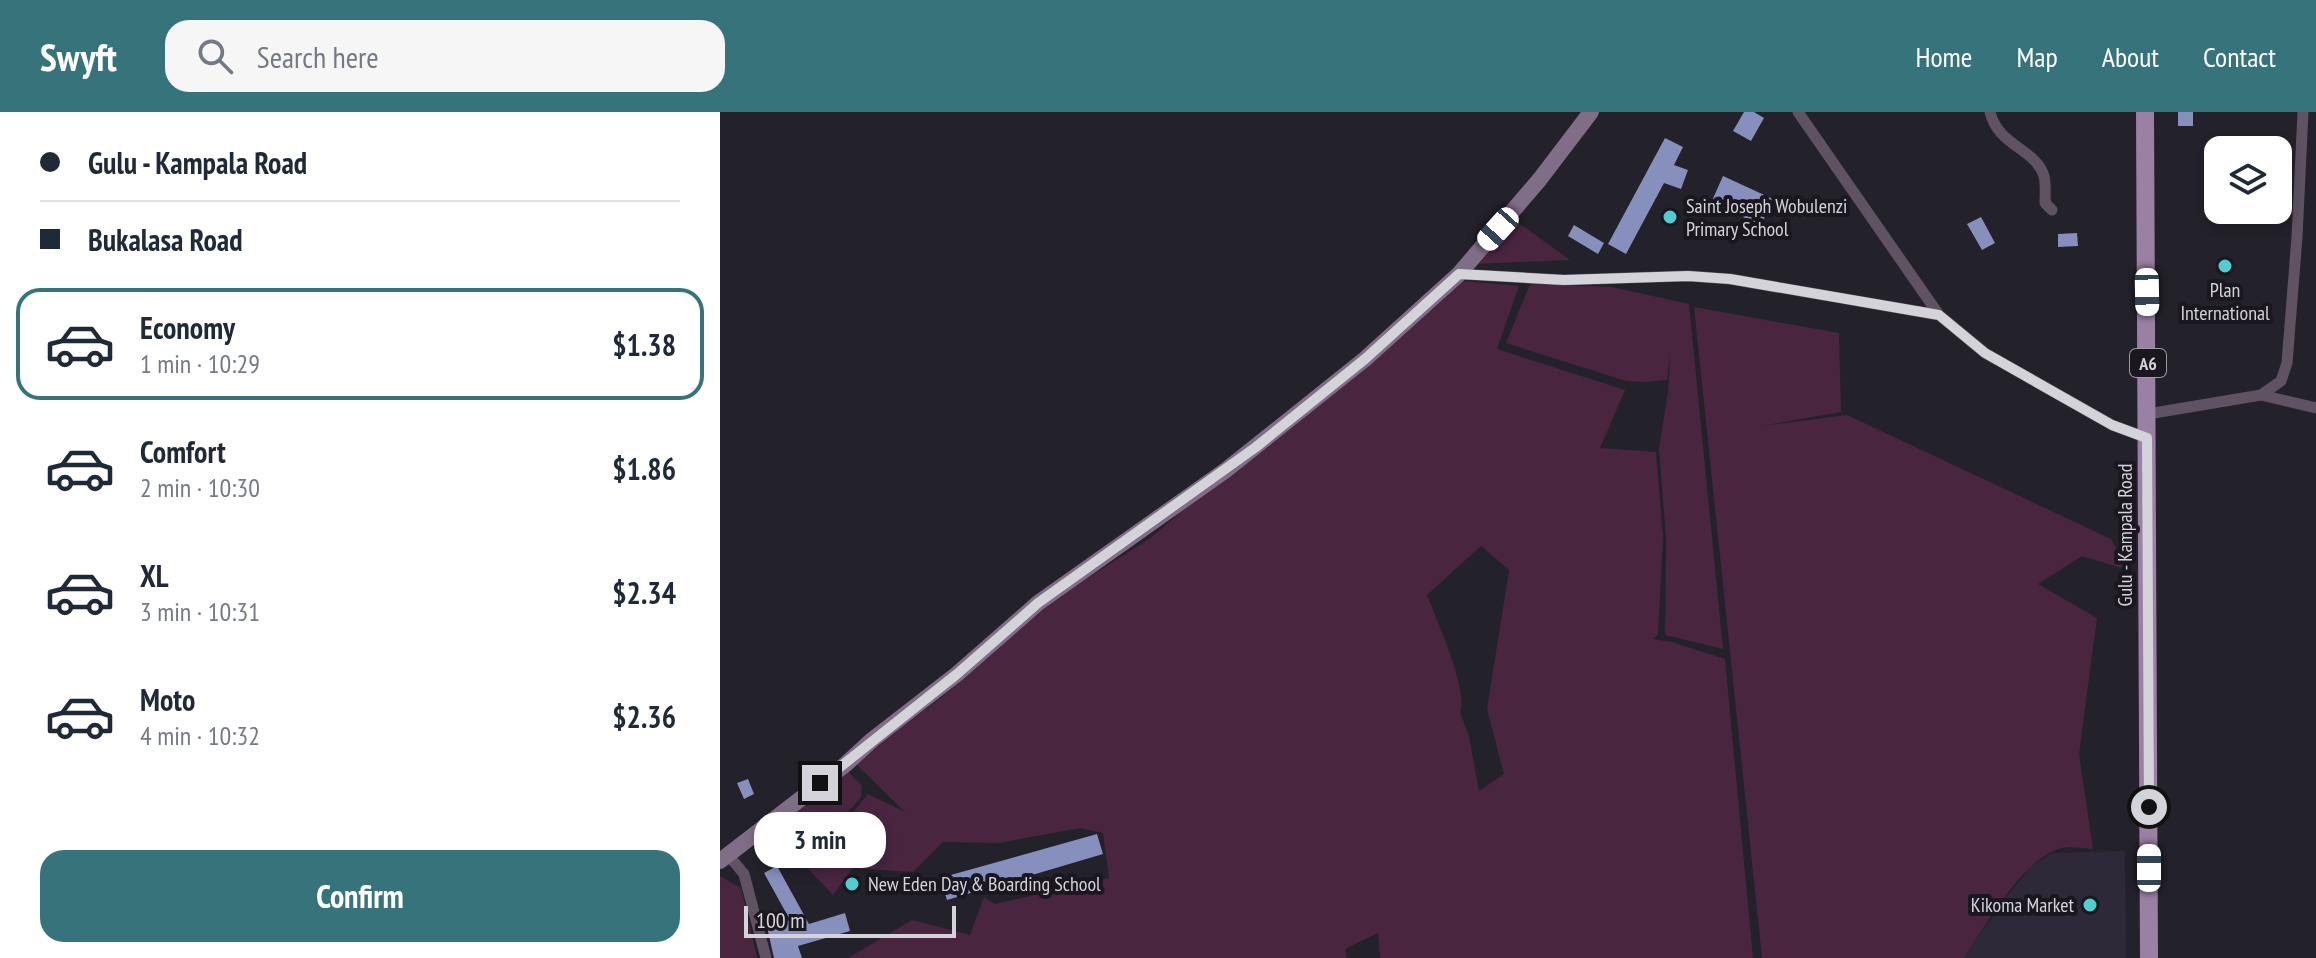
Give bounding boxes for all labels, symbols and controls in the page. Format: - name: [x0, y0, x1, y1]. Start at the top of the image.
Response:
- search box: [165, 20, 725, 92]
- text: Swyft: [40, 32, 117, 81]
- icon: search: [193, 34, 237, 78]
- text: Search here: [257, 37, 379, 76]
- text: Home: [1916, 38, 1972, 75]
- text: Map: [2016, 38, 2058, 75]
- text: About: [2102, 38, 2159, 75]
- text: Contact: [2203, 38, 2276, 75]
- map controls: [2204, 136, 2292, 224]
- button: layers: [2204, 136, 2292, 224]
- text: Gulu - Kampala Road: [88, 143, 307, 182]
- place label: Saint Joseph Wobulenzi Primary School: [1686, 193, 1847, 242]
- car: [1473, 203, 1523, 255]
- marker: Saint Joseph Wobulenzi Primary School: [1661, 208, 1679, 226]
- text: Bukalasa Road: [88, 220, 243, 259]
- marker: Plan International: [2216, 257, 2234, 275]
- car: [2135, 268, 2159, 316]
- place label: Plan International: [2180, 277, 2270, 326]
- icon: car: [44, 308, 116, 380]
- text: Economy: [140, 308, 235, 347]
- text: $1.38: [612, 325, 676, 364]
- text: 1 min · 10:29: [140, 347, 260, 380]
- road number: A6: [2130, 349, 2166, 377]
- icon: car: [44, 432, 116, 504]
- text: Comfort: [140, 432, 226, 471]
- text: $1.86: [612, 449, 676, 488]
- street label: Gulu - Kampala Road: [2112, 464, 2138, 606]
- text: 2 min · 10:30: [140, 471, 260, 504]
- icon: car: [44, 556, 116, 628]
- text: XL: [140, 556, 169, 595]
- text: $2.34: [612, 573, 676, 612]
- text: 3 min · 10:31: [140, 595, 260, 628]
- icon: car: [44, 680, 116, 752]
- text: Moto: [140, 680, 195, 719]
- text: $2.36: [612, 697, 676, 736]
- text: 4 min · 10:32: [140, 719, 260, 752]
- route end: [802, 765, 838, 801]
- route start: [2131, 789, 2167, 825]
- callout: 3 min: [754, 811, 886, 867]
- text: 3 min: [794, 823, 846, 856]
- car: [2137, 844, 2161, 892]
- button: Confirm: [40, 850, 680, 942]
- place label: New Eden Day & Boarding School: [868, 871, 1101, 897]
- marker: New Eden Day & Boarding School: [843, 875, 861, 893]
- place label: Kikoma Market: [1971, 892, 2074, 918]
- marker: Kikoma Market: [2081, 896, 2099, 914]
- scale bar: [744, 902, 956, 938]
- text: 100 m: [756, 906, 805, 934]

